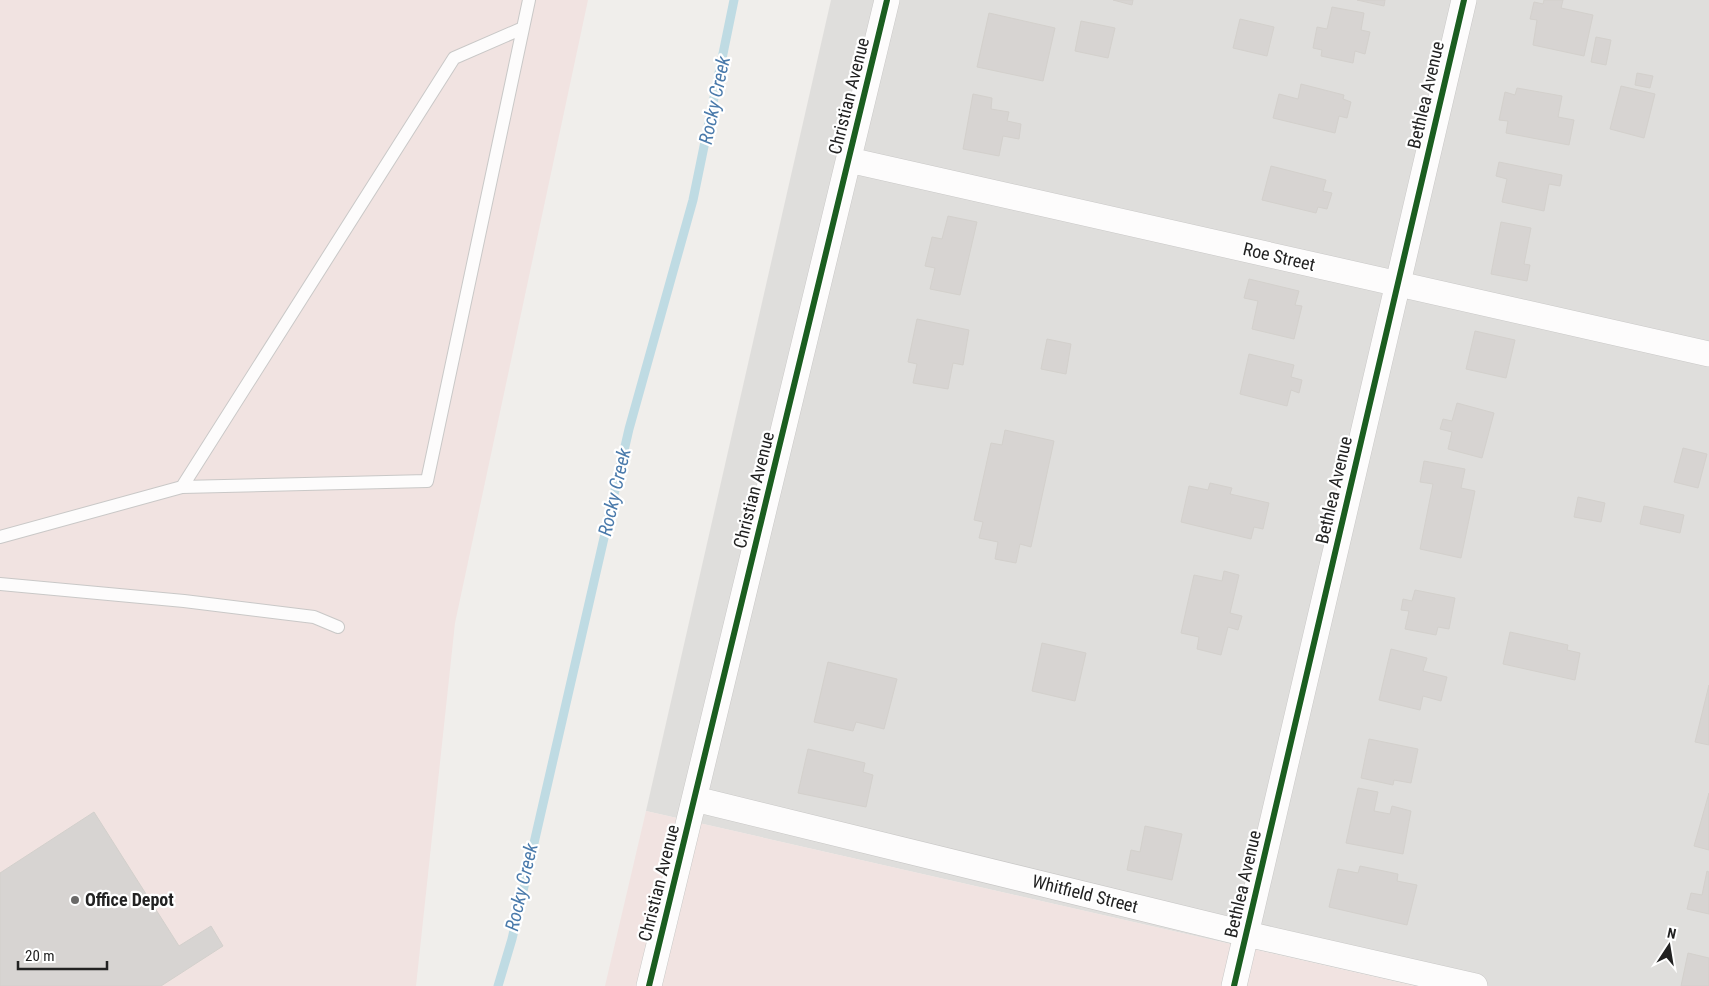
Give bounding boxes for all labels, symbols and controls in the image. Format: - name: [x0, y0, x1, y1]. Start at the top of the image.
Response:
- street label: Christian Avenue: [824, 35, 873, 156]
- street label: Bethlea Avenue: [1403, 39, 1448, 151]
- water label: Rocky Creek: [694, 53, 735, 146]
- street label: Roe Street: [1241, 238, 1317, 275]
- street label: Christian Avenue: [729, 429, 778, 550]
- street label: Bethlea Avenue: [1311, 434, 1356, 546]
- water label: Rocky Creek: [593, 445, 636, 538]
- street label: Christian Avenue: [634, 822, 683, 943]
- street label: Bethlea Avenue: [1220, 828, 1265, 940]
- water label: Rocky Creek: [500, 840, 543, 933]
- street label: Whitfield Street: [1030, 870, 1140, 917]
- place label: Office Depot: [85, 889, 174, 910]
- marker: Office Depot: [69, 894, 81, 906]
- north arrow: [1644, 921, 1694, 971]
- text: N: [1666, 925, 1678, 942]
- scale bar: [18, 938, 106, 970]
- text: 20 m: [25, 947, 55, 965]

